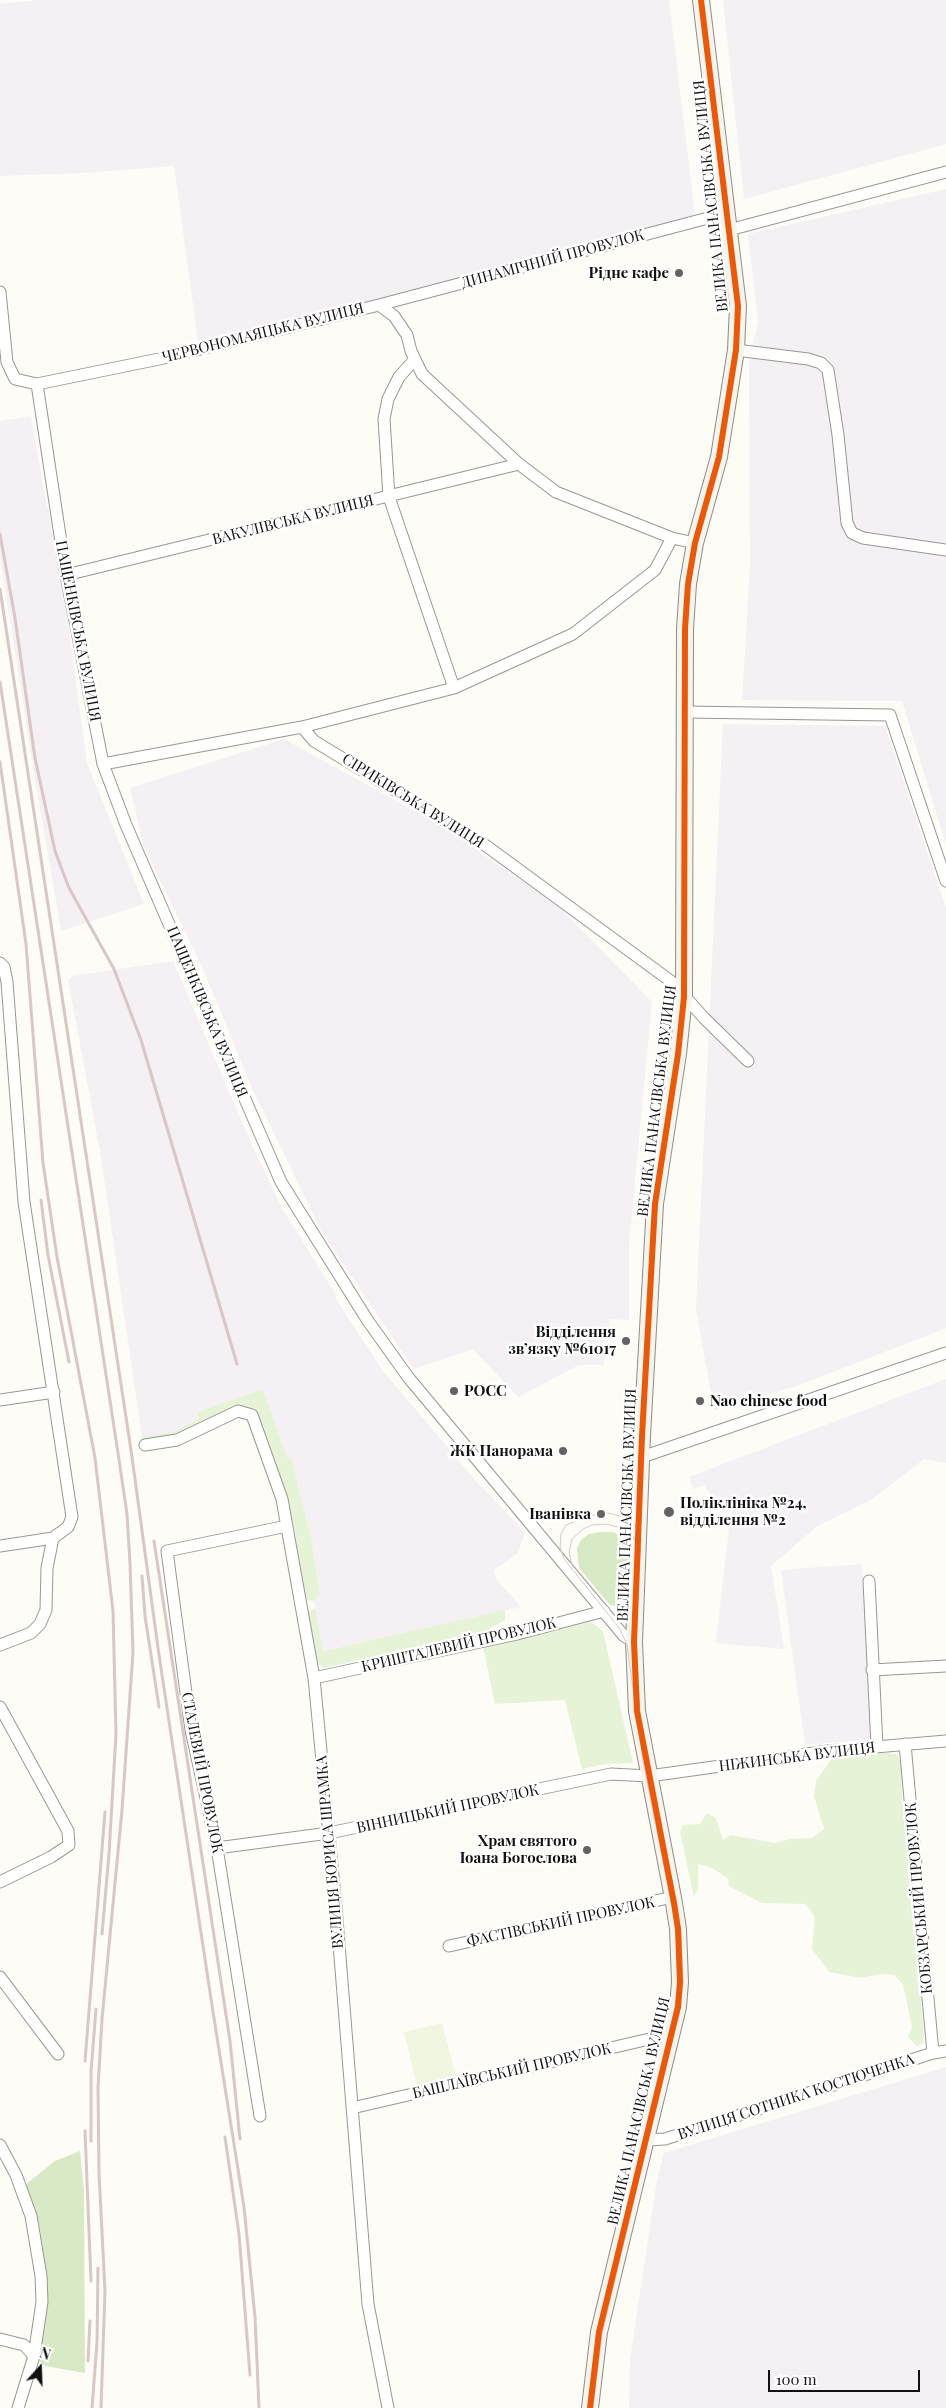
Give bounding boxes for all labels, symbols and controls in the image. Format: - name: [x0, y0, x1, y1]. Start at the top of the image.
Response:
- street label: ВЕЛИКА ПАНАСІВСЬКА ВУЛИЦЯ: [690, 79, 732, 313]
- street label: ДИНАМІЧНИЙ ПРОВУЛОК: [459, 226, 647, 292]
- place label: Рідне кафе: [589, 264, 669, 282]
- marker: Рідне кафе: [673, 267, 685, 279]
- street label: ЧЕРВОНОМАЯЦЬКА ВУЛИЦЯ: [160, 299, 366, 367]
- street label: ВАКУЛІВСЬКА ВУЛИЦЯ: [210, 491, 376, 549]
- street label: ПАЩЕНКІВСЬКА ВУЛИЦЯ: [52, 539, 104, 723]
- street label: СІРИКІВСЬКА ВУЛИЦЯ: [339, 750, 487, 852]
- street label: ПАЩЕНКІВСЬКА ВУЛИЦЯ: [163, 924, 251, 1100]
- street label: ВЕЛИКА ПАНАСІВСЬКА ВУЛИЦЯ: [634, 984, 680, 1218]
- place label: Відділення зв’язку №61017: [508, 1323, 616, 1358]
- marker: Відділення зв’язку №61017: [620, 1335, 632, 1347]
- place label: РОСС: [464, 1382, 507, 1400]
- marker: РОСС: [448, 1385, 460, 1397]
- street label: ВЕЛИКА ПАНАСІВСЬКА ВУЛИЦЯ: [614, 1388, 640, 1622]
- place label: Nao chinese food: [710, 1392, 827, 1410]
- marker: Nao chinese food: [694, 1395, 706, 1407]
- place label: ЖК Панорама: [450, 1442, 553, 1460]
- marker: ЖК Панорама: [557, 1445, 569, 1457]
- place label: Поліклініка №24, відділення №2: [680, 1494, 807, 1529]
- place label: Іванівка: [529, 1505, 591, 1523]
- marker: Поліклініка №24, відділення №2: [662, 1505, 676, 1519]
- marker: Іванівка: [595, 1508, 607, 1520]
- street label: КРИШТАЛЕВИЙ ПРОВУЛОК: [360, 1614, 558, 1676]
- street label: СТАЛЕВИЙ ПРОВУЛОК: [177, 1691, 227, 1855]
- street label: НІЖИНСЬКА ВУЛИЦЯ: [718, 1738, 876, 1776]
- street label: ВУЛИЦЯ БОРИСА ШРАМКА: [313, 1755, 347, 1949]
- street label: ВІННИЦЬКИЙ ПРОВУЛОК: [355, 1781, 541, 1837]
- street label: КОБЗАРСЬКИЙ ПРОВУЛОК: [902, 1801, 936, 1995]
- place label: Храм святого Іоана Богослова: [460, 1832, 577, 1867]
- marker: Храм святого Іоана Богослова: [581, 1844, 593, 1856]
- street label: ФАСТІВСЬКИЙ ПРОВУЛОК: [465, 1893, 657, 1951]
- street label: ВЕЛИКА ПАНАСІВСЬКА ВУЛИЦЯ: [604, 1995, 674, 2227]
- street label: БАШЛАЇВСЬКИЙ ПРОВУЛОК: [411, 2039, 613, 2103]
- street label: ВУЛИЦЯ СОТНИКА КОСТЮЧЕНКА: [675, 2050, 917, 2144]
- north arrow: [15, 2343, 65, 2393]
- text: N: [37, 2343, 53, 2364]
- scale bar: [771, 2360, 924, 2392]
- text: 100 m: [776, 2369, 817, 2389]

